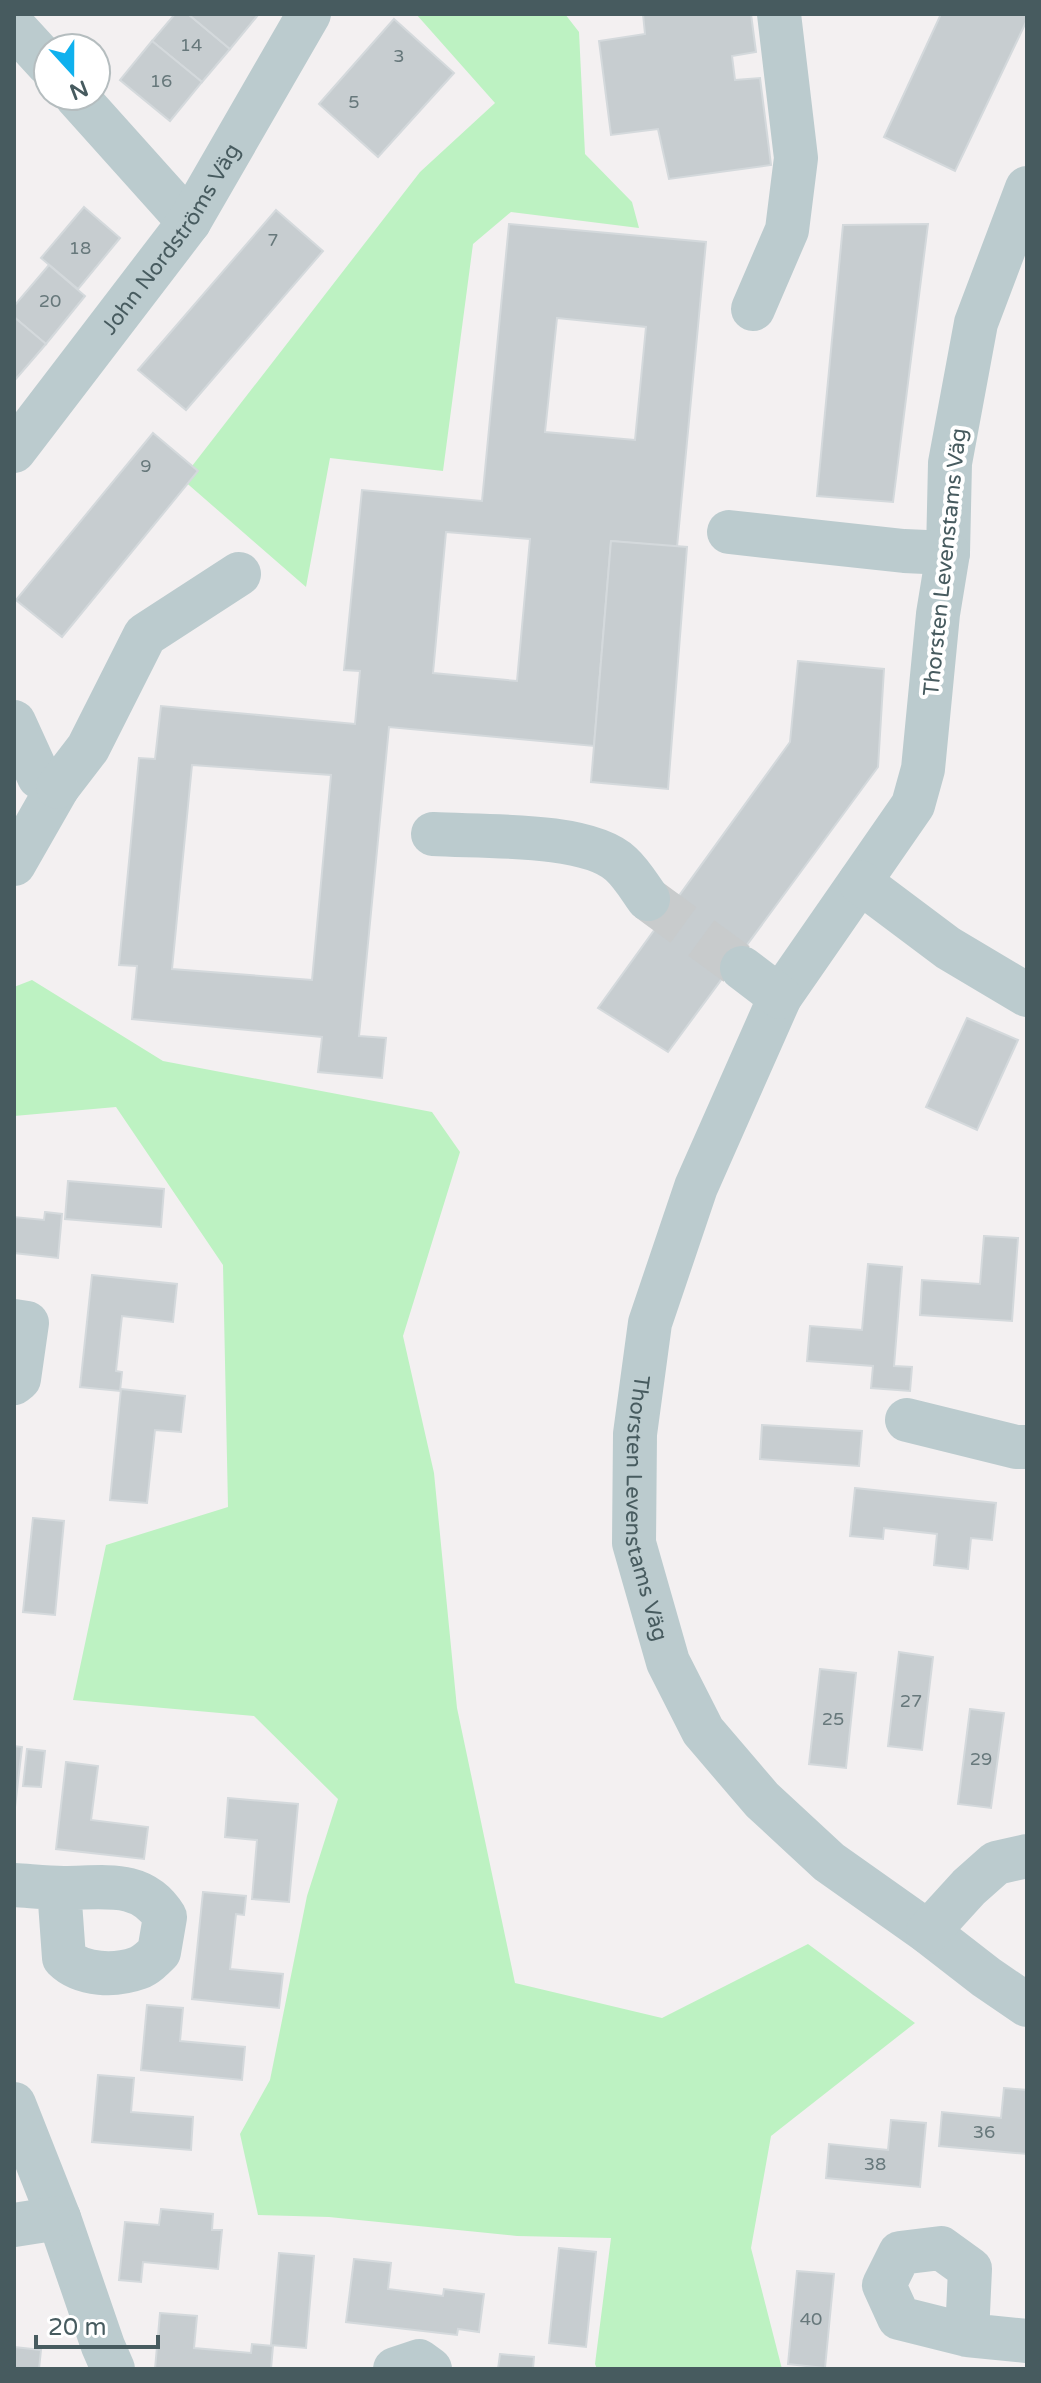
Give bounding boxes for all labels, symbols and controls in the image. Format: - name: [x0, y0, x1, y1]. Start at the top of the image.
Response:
- north arrow: [32, 32, 112, 112]
- house number: 14: [180, 34, 202, 56]
- house number: 3: [393, 45, 405, 67]
- house number: 16: [150, 70, 172, 92]
- text: N: [66, 74, 92, 105]
- house number: 5: [348, 91, 360, 113]
- street label: John Nordströms Väg: [96, 139, 246, 340]
- house number: 7: [267, 229, 279, 251]
- house number: 18: [69, 237, 91, 259]
- house number: 20: [39, 290, 61, 312]
- street label: Thorsten Levenstams Väg: [918, 427, 972, 697]
- house number: 9: [140, 455, 152, 477]
- street label: Thorsten Levenstams Väg: [620, 1373, 673, 1644]
- house number: 27: [900, 1690, 922, 1712]
- house number: 25: [822, 1708, 844, 1730]
- house number: 29: [970, 1748, 992, 1770]
- house number: 36: [973, 2121, 995, 2143]
- house number: 38: [864, 2153, 886, 2175]
- scale bar: [36, 2299, 158, 2349]
- house number: 40: [800, 2308, 822, 2330]
- text: 20 m: [48, 2313, 106, 2342]

